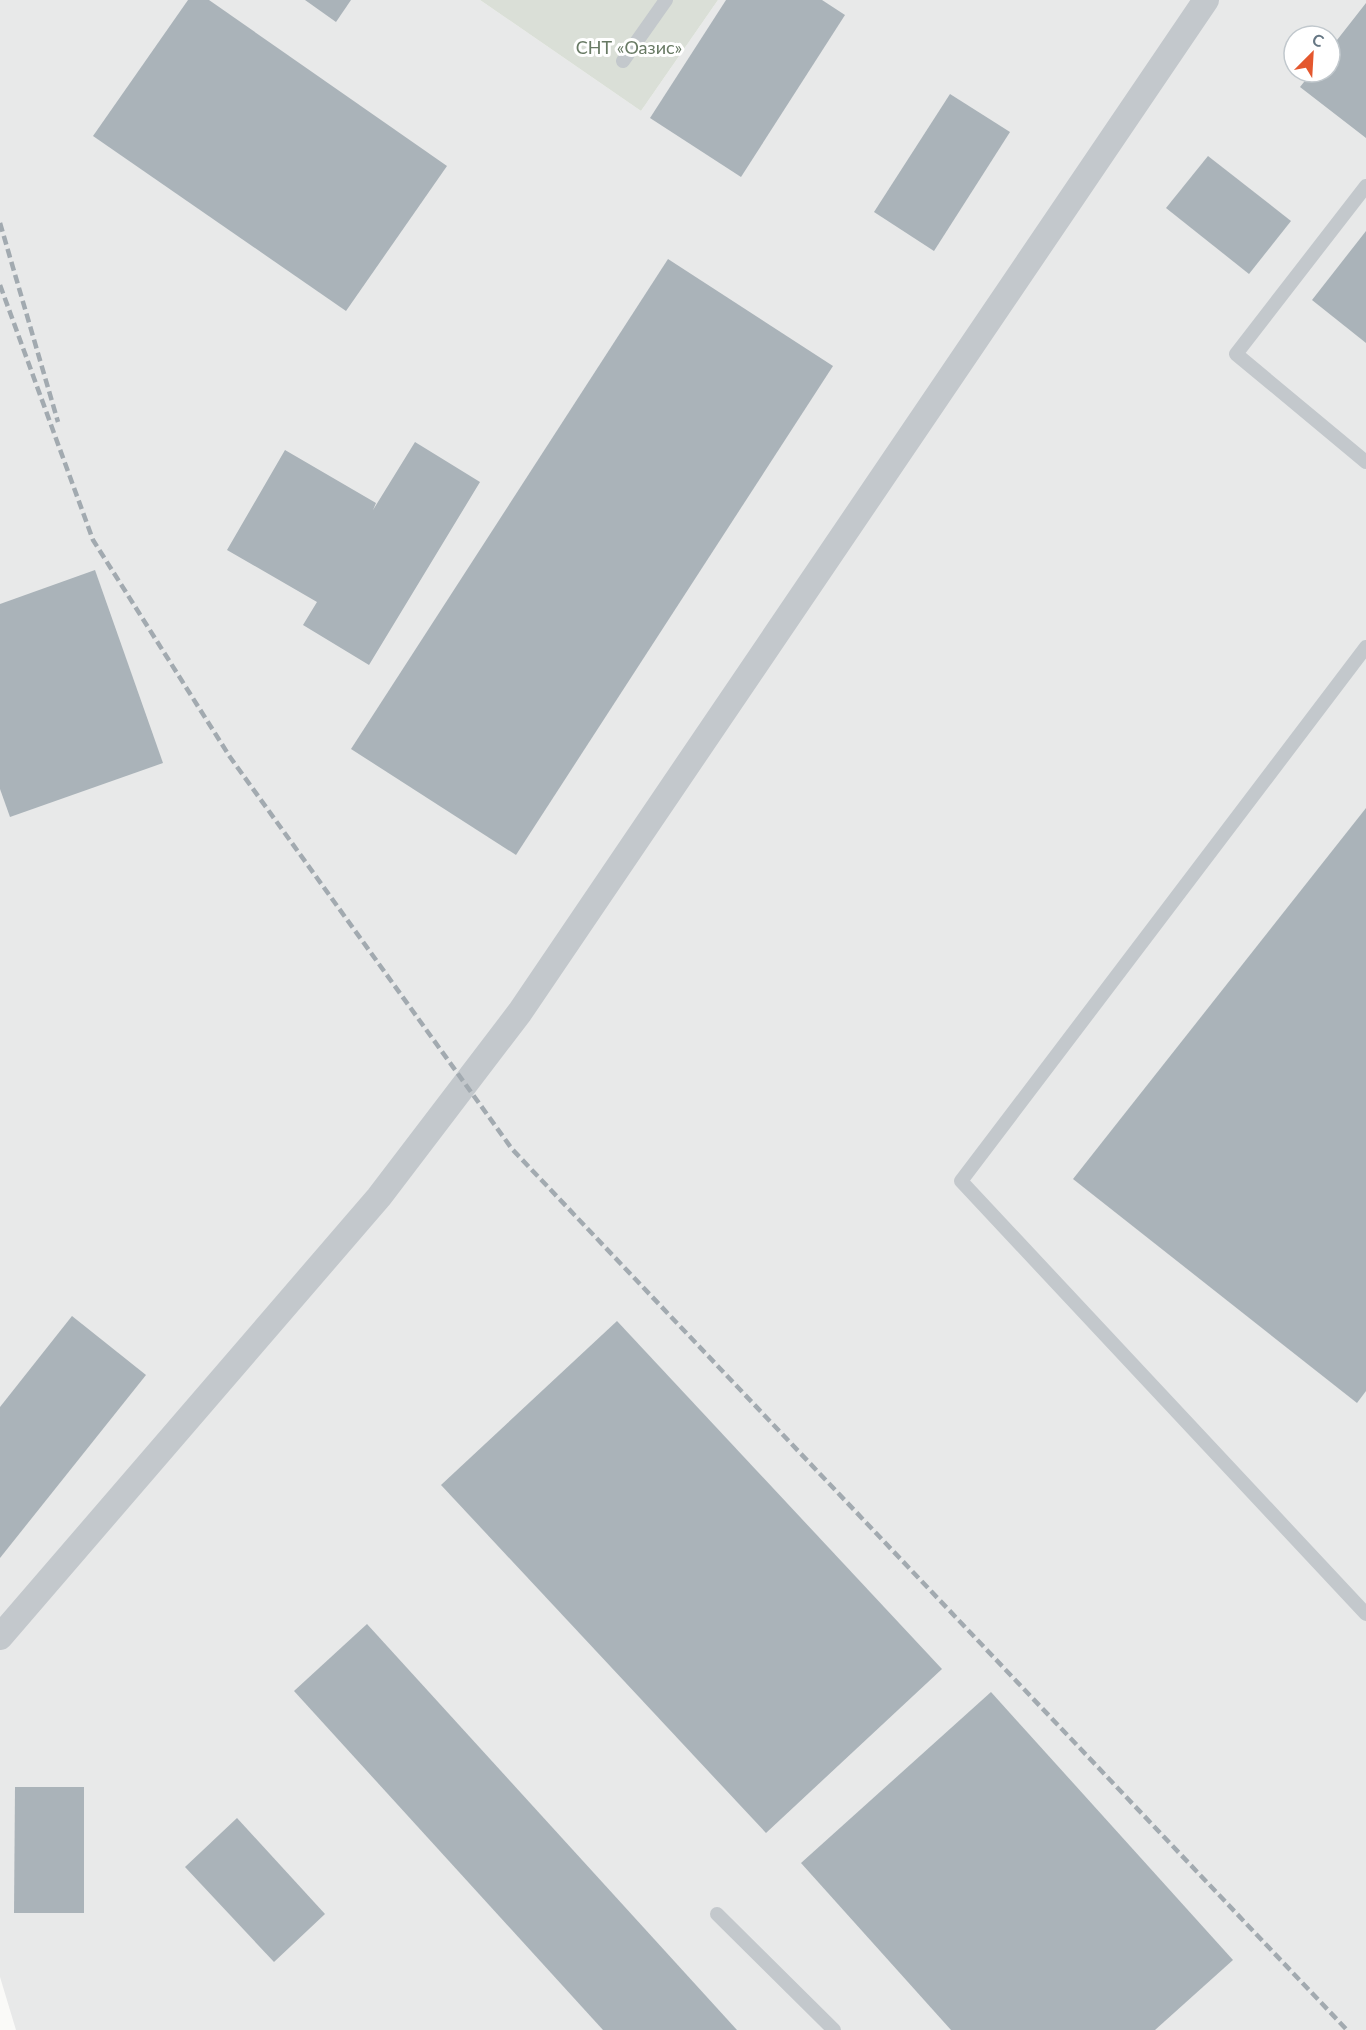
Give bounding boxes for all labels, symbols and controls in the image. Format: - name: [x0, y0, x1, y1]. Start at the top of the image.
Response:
- north arrow: [1282, 24, 1342, 84]
- text: С: [1310, 29, 1327, 51]
- park label: СНТ «Оазис»: [576, 36, 682, 58]

